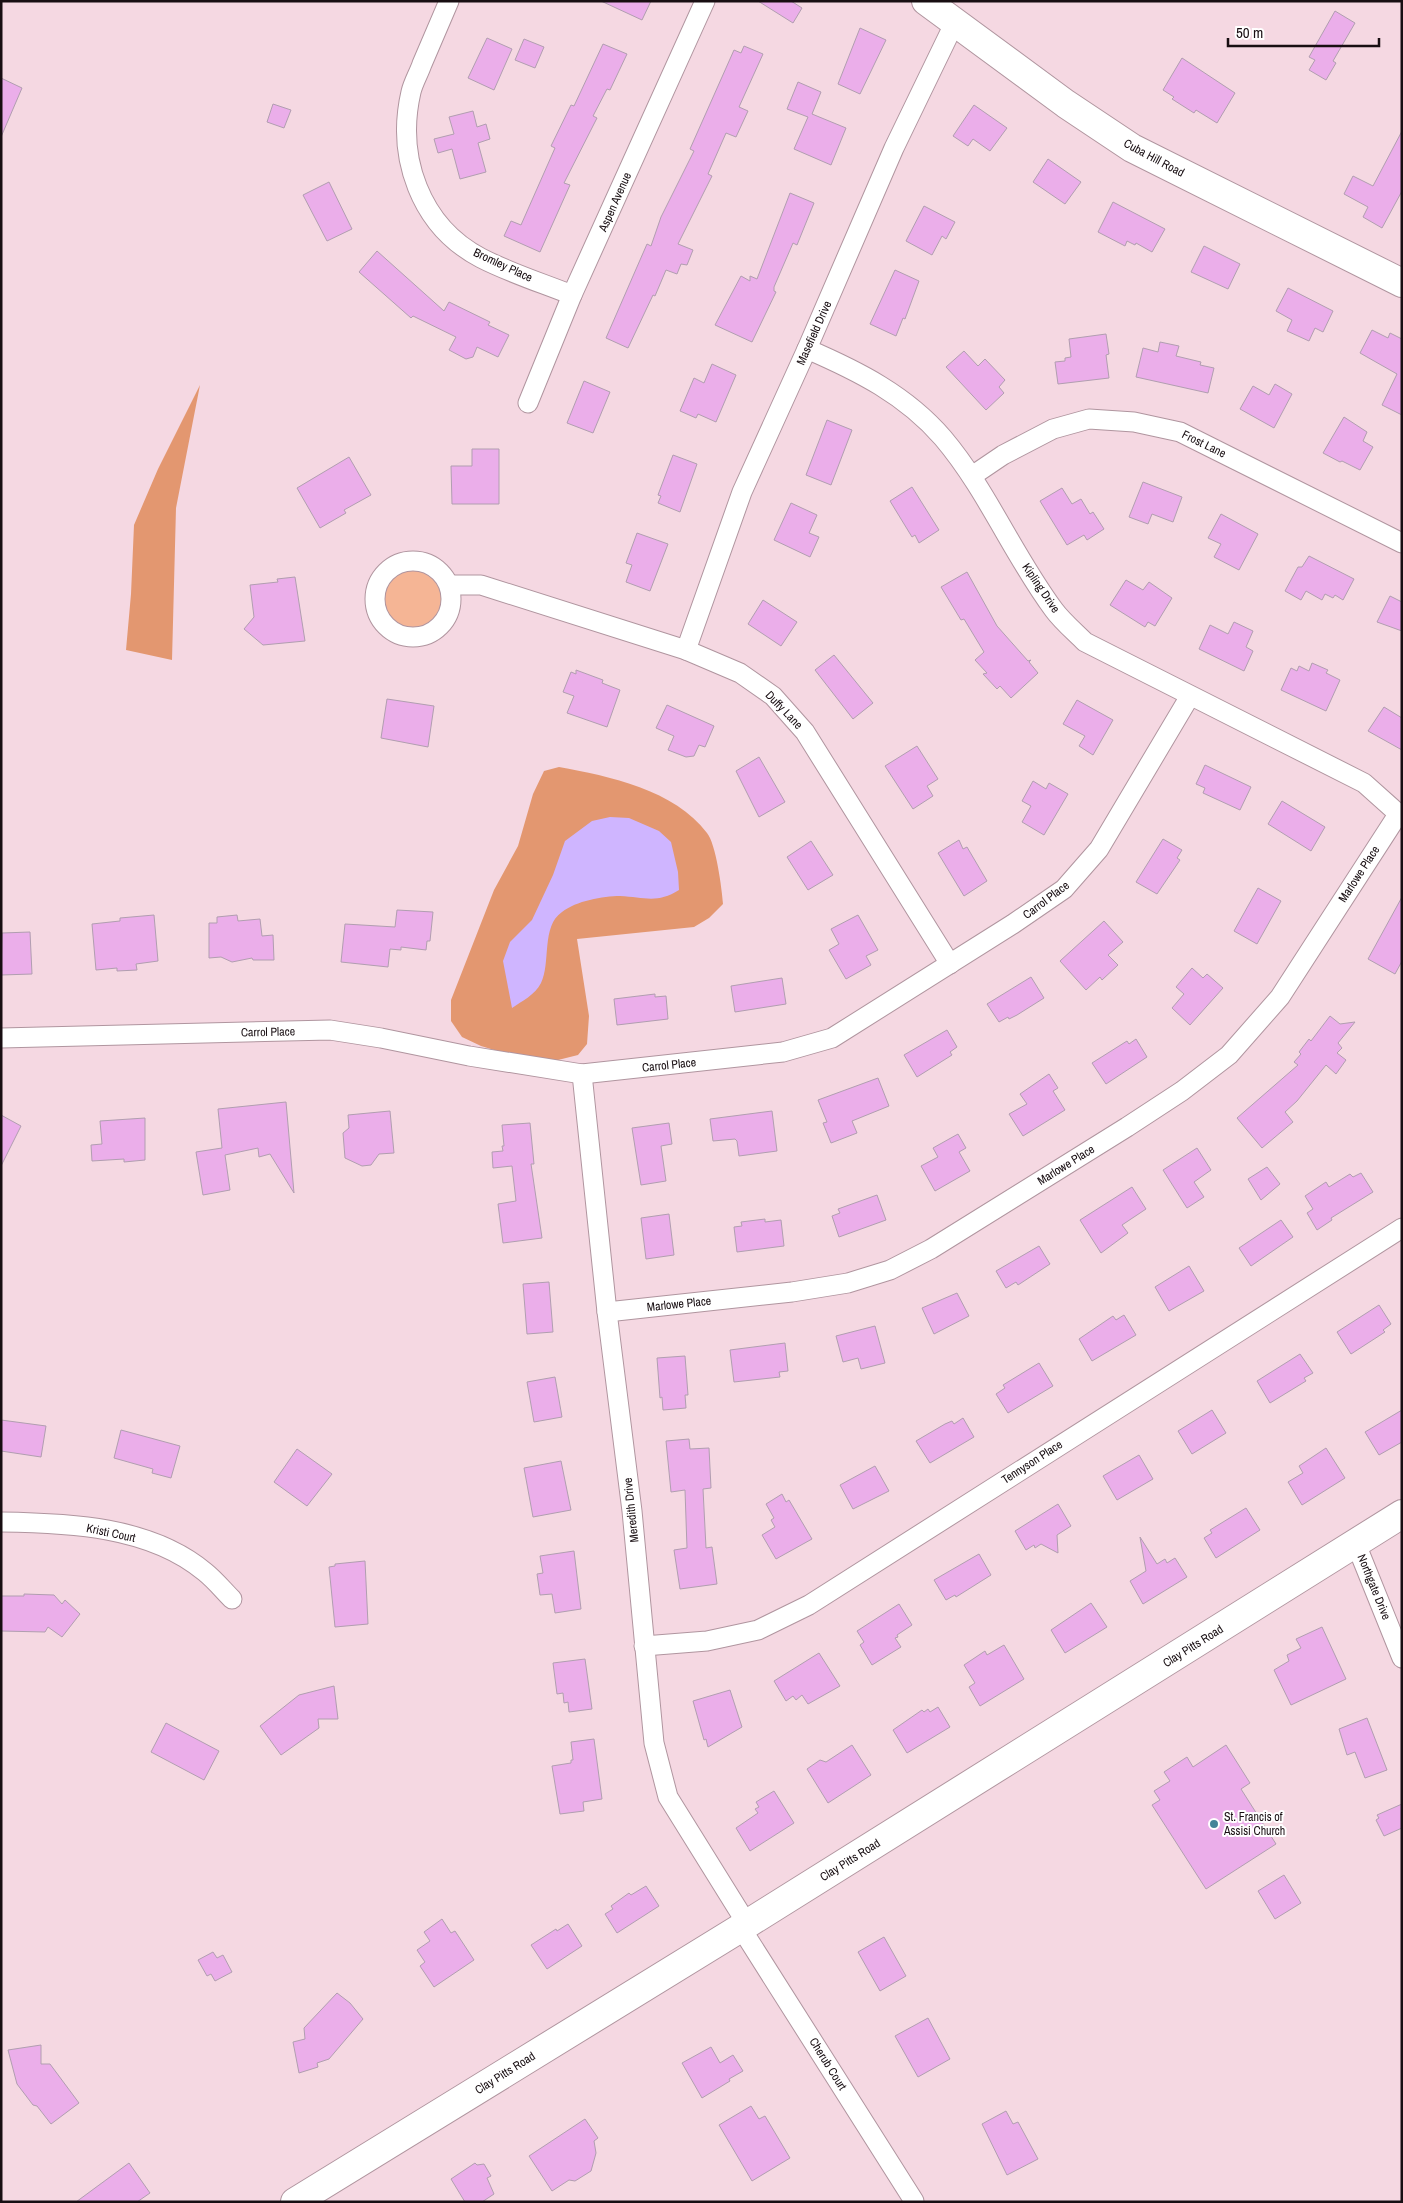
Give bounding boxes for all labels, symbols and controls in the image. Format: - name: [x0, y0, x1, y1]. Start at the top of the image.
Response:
- scale bar: [1228, 15, 1379, 47]
- text: 50 m: [1236, 22, 1263, 43]
- street label: Cuba Hill Road: [1121, 135, 1187, 181]
- street label: Aspen Avenue: [594, 170, 635, 235]
- street label: Bromley Place: [471, 244, 535, 286]
- street label: Masefield Drive: [793, 298, 835, 368]
- street label: Frost Lane: [1179, 426, 1229, 462]
- street label: Kipling Drive: [1018, 560, 1064, 616]
- street label: Duffy Lane: [762, 687, 806, 733]
- street label: Marlowe Place: [1335, 843, 1383, 905]
- street label: Carrol Place: [1020, 877, 1072, 923]
- street label: Carrol Place: [241, 1024, 295, 1040]
- street label: Carrol Place: [641, 1054, 697, 1076]
- street label: Marlowe Place: [1034, 1141, 1098, 1189]
- street label: Marlowe Place: [646, 1293, 712, 1315]
- street label: Tennyson Place: [999, 1436, 1065, 1488]
- street label: Meredith Drive: [620, 1477, 642, 1543]
- street label: Kristi Court: [85, 1520, 137, 1546]
- street label: Northgate Drive: [1354, 1552, 1394, 1622]
- street label: Clay Pitts Road: [1160, 1621, 1226, 1671]
- place label: St. Francis of Assisi Church: [1223, 1809, 1285, 1839]
- marker: St. Francis of Assisi Church: [1208, 1818, 1220, 1830]
- street label: Clay Pitts Road: [817, 1835, 883, 1885]
- street label: Cherub Court: [806, 2035, 851, 2094]
- street label: Clay Pitts Road: [472, 2048, 538, 2098]

